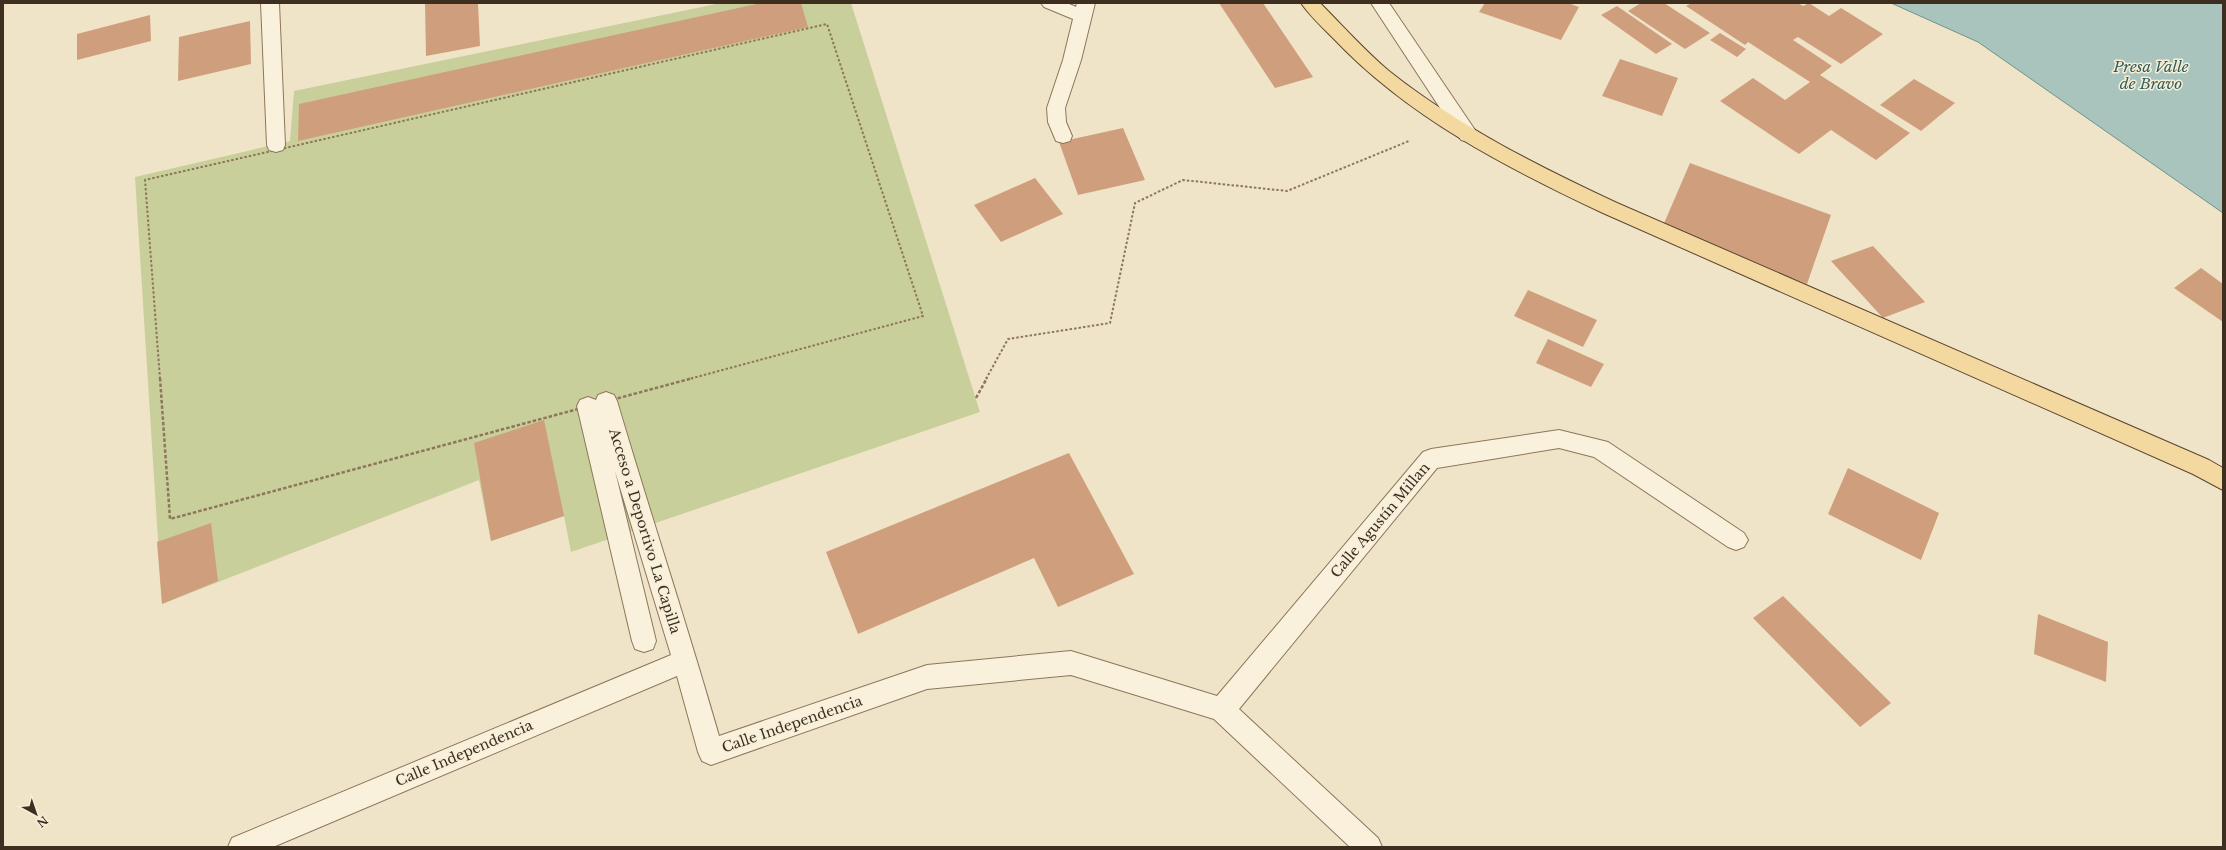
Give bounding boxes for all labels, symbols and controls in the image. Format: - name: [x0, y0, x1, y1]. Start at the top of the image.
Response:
- water label: Presa Valle de Bravo: [2112, 57, 2189, 93]
- street label: Acceso a Deportivo La Capilla: [605, 425, 685, 636]
- street label: Calle Agustín Millan: [1327, 458, 1434, 581]
- street label: Calle Independencia: [719, 691, 865, 757]
- street label: Calle Independencia: [393, 716, 536, 790]
- north arrow: [16, 794, 56, 834]
- text: N: [33, 813, 51, 831]

